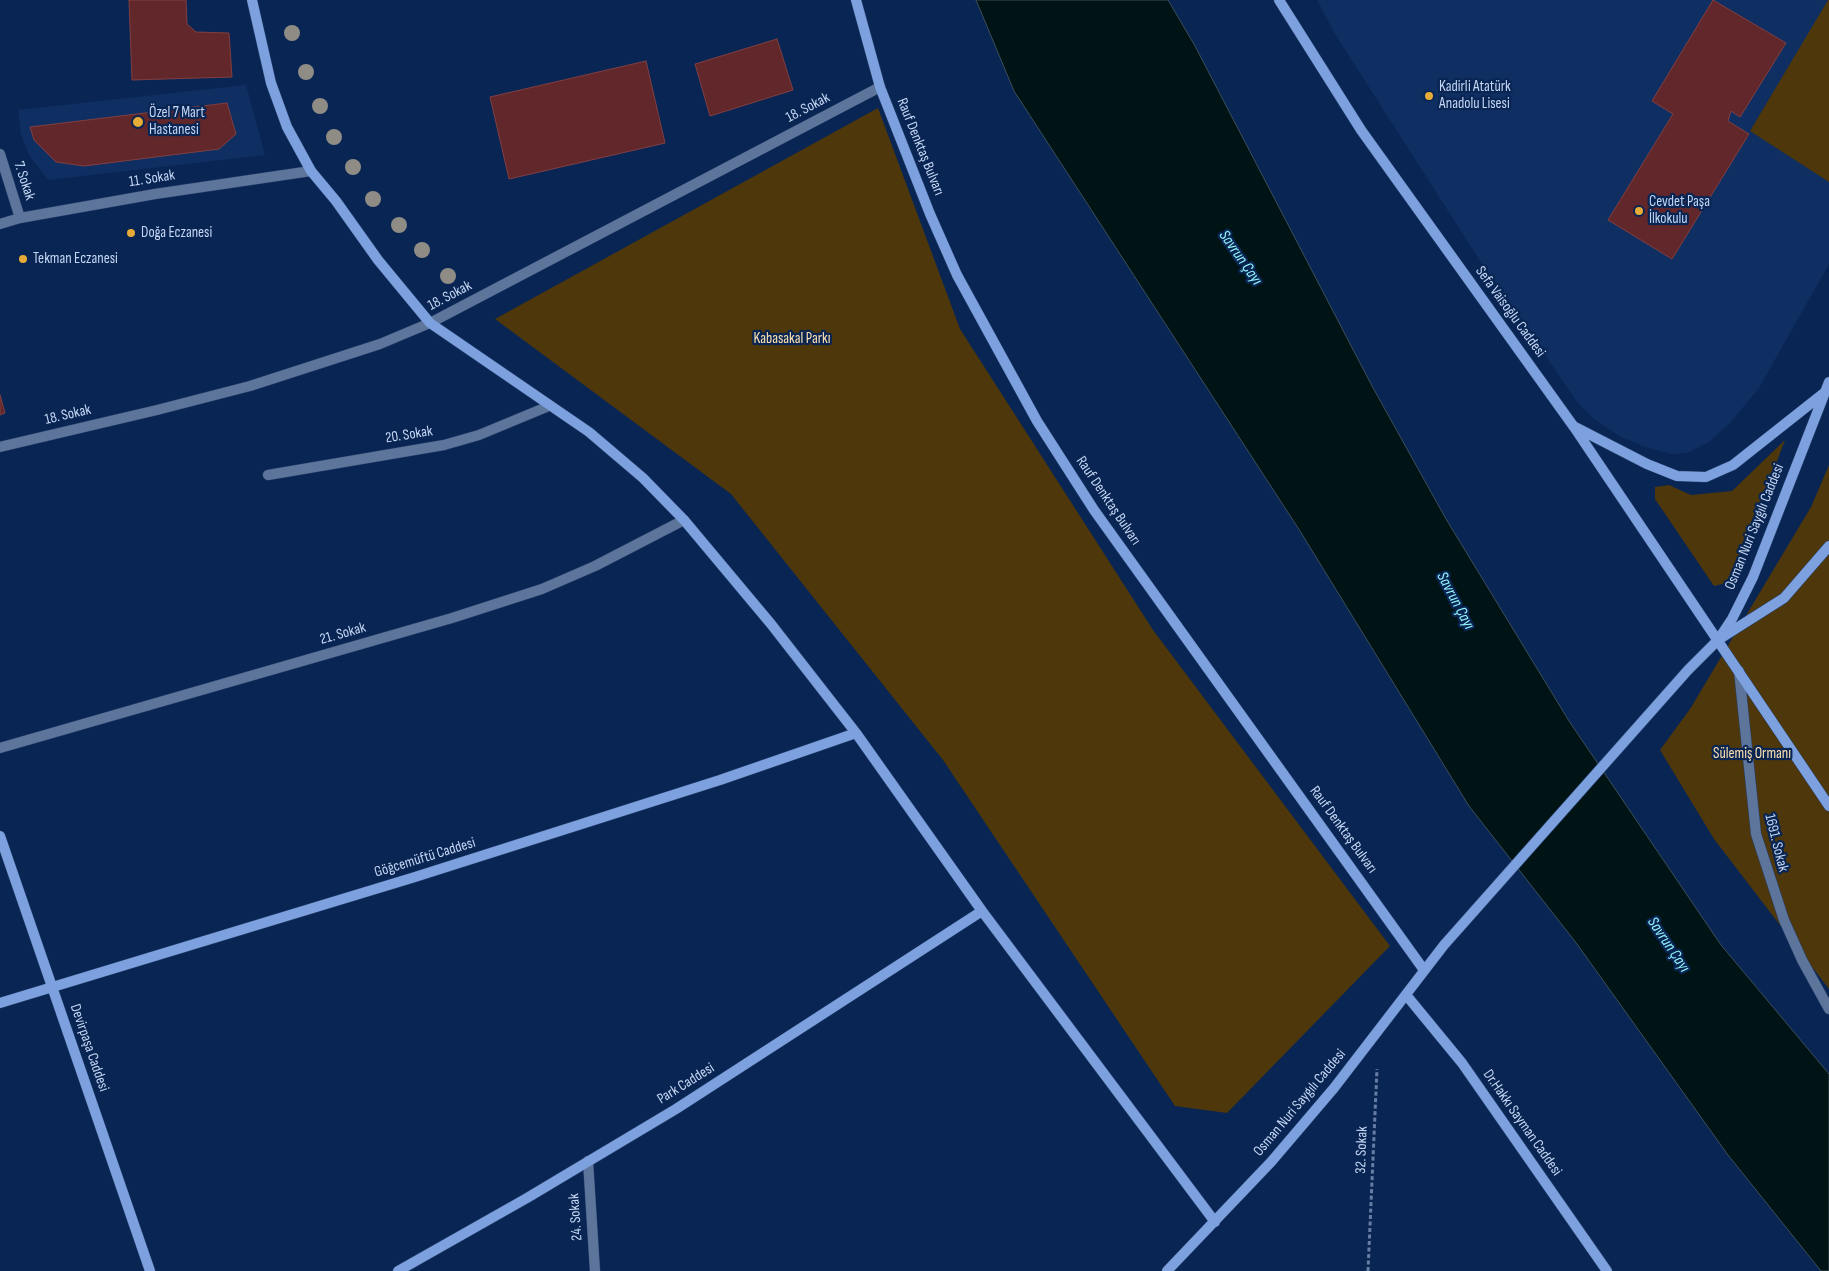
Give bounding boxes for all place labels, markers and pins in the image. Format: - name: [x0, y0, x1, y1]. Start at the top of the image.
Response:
- place label: Kadirli Atatürk Anadolu Lisesi: [1439, 78, 1511, 113]
- marker: Kadirli Atatürk Anadolu Lisesi: [1423, 90, 1435, 102]
- place label: Özel 7 Mart Hastanesi: [149, 104, 205, 139]
- marker: Özel 7 Mart Hastanesi: [131, 115, 145, 129]
- place label: Cevdet Paşa İlkokulu: [1649, 193, 1710, 228]
- marker: Cevdet Paşa İlkokulu: [1633, 205, 1645, 217]
- place label: Doğa Eczanesi: [141, 224, 212, 242]
- marker: Doğa Eczanesi: [125, 227, 137, 239]
- place label: Tekman Eczanesi: [33, 250, 118, 268]
- marker: Tekman Eczanesi: [17, 253, 29, 265]

